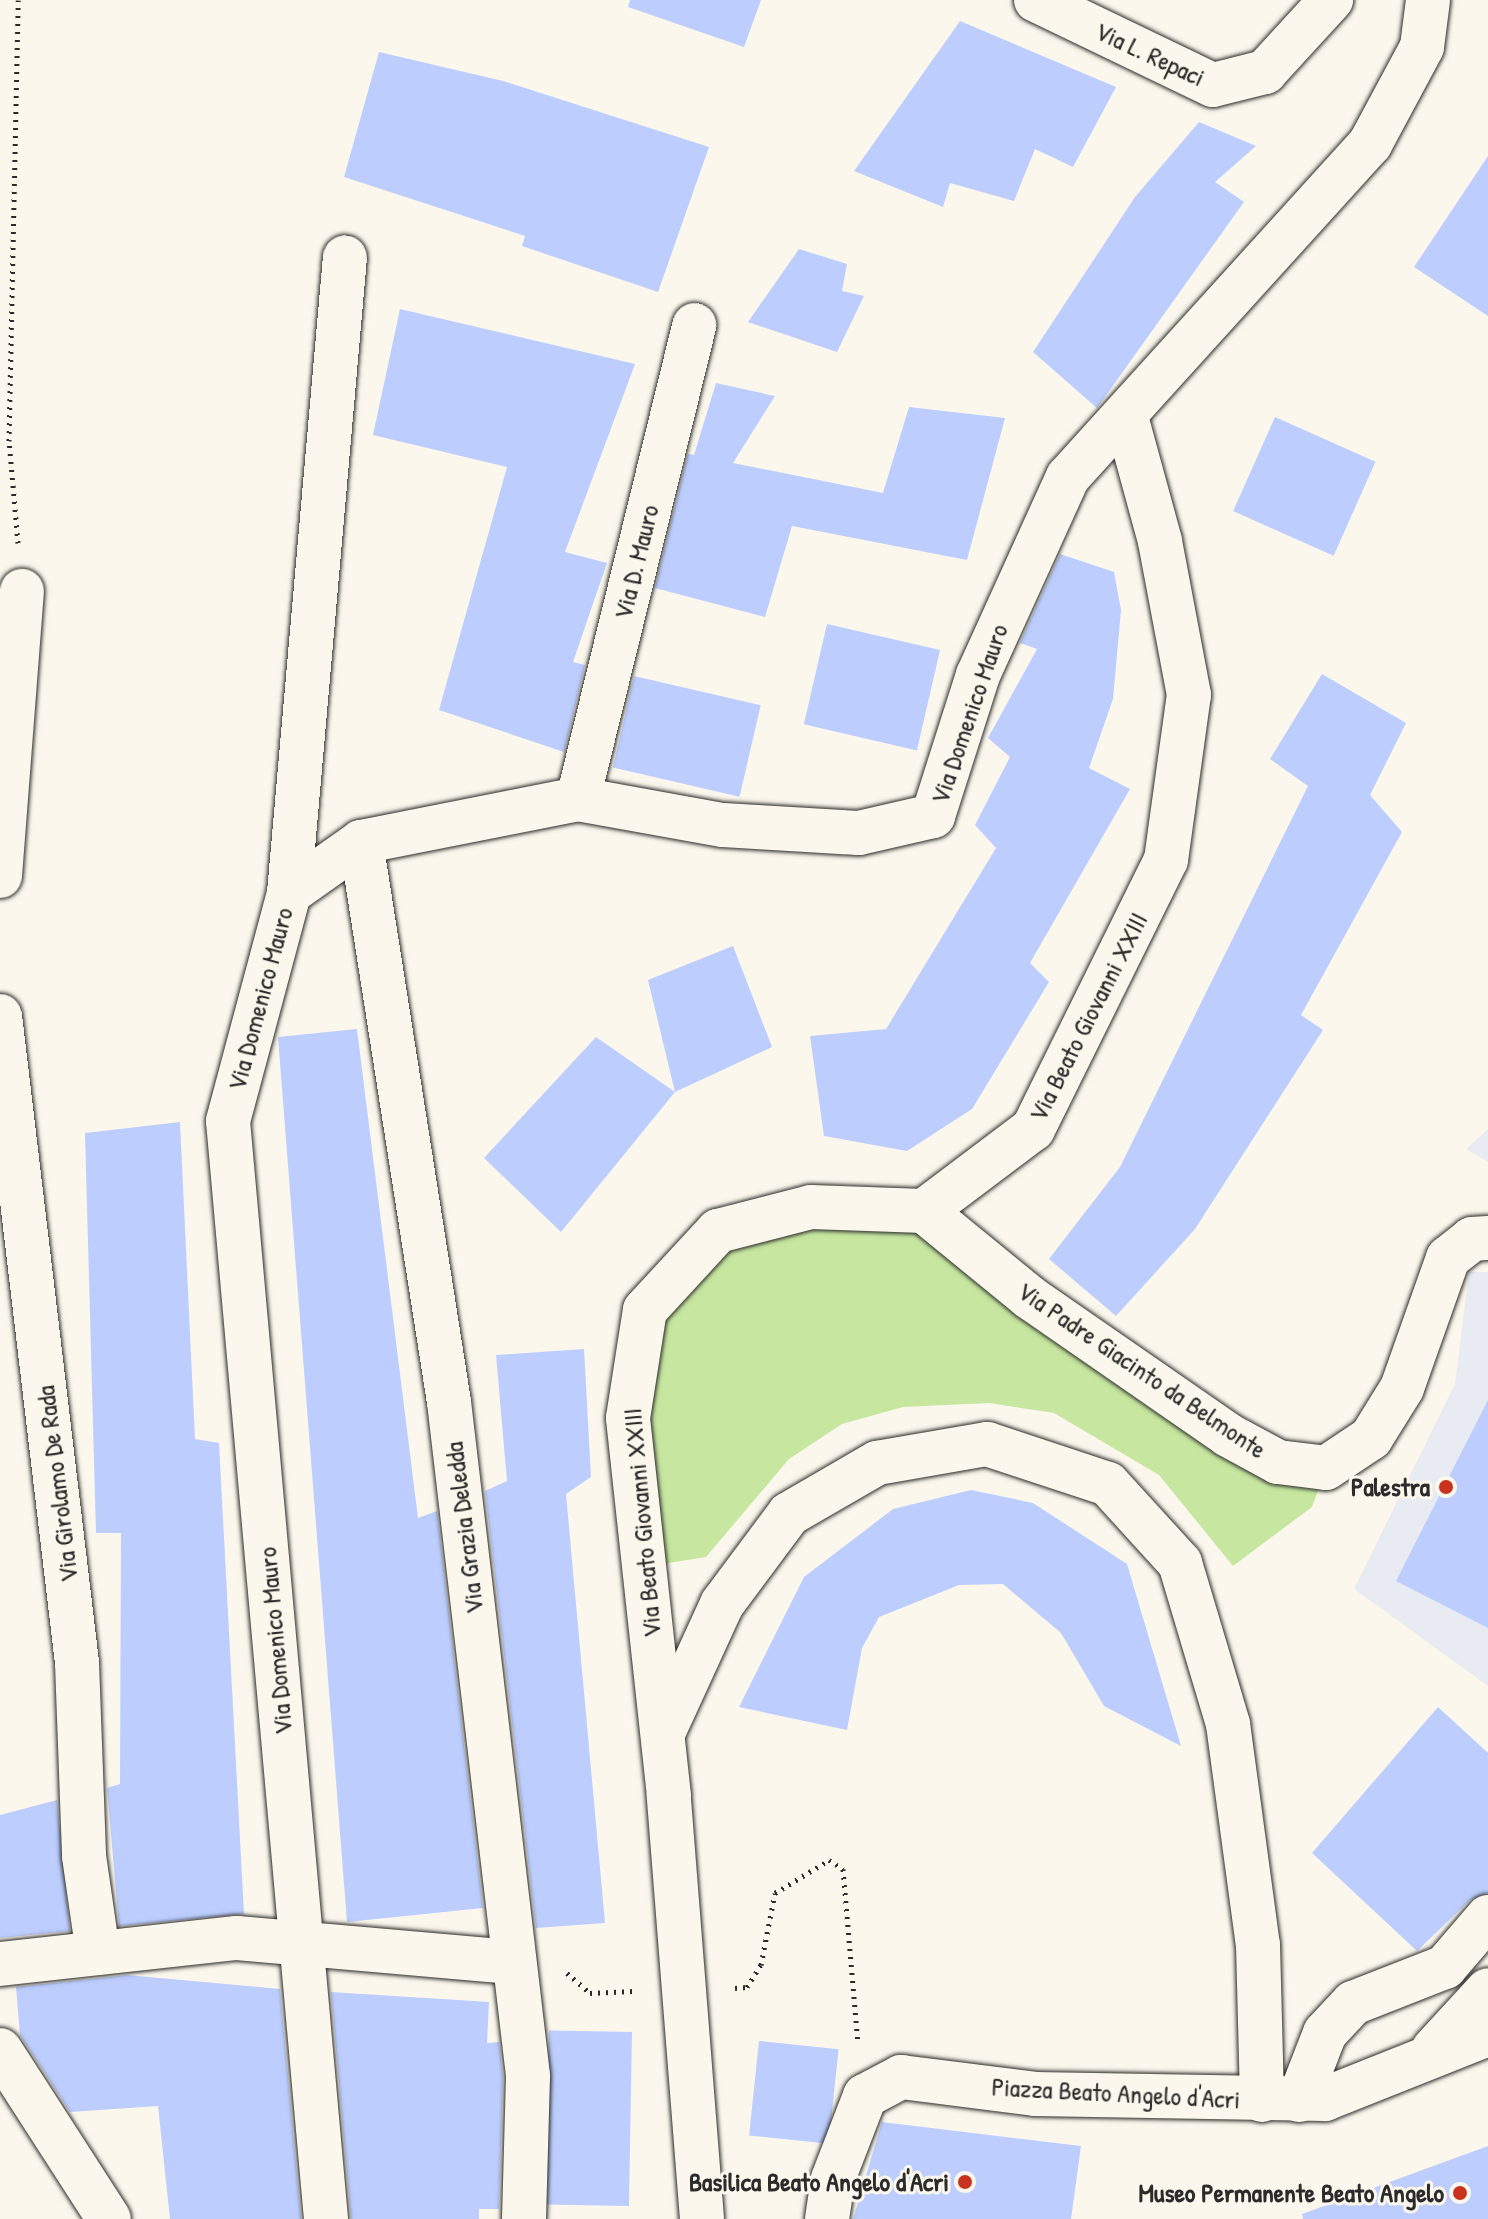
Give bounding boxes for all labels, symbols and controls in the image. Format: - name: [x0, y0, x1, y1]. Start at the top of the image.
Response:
- street label: Via L. Repaci: [1090, 15, 1210, 93]
- street label: Via D. Mauro: [607, 501, 665, 623]
- street label: Via Domenico Mauro: [924, 620, 1014, 808]
- street label: Via Domenico Mauro: [221, 904, 299, 1094]
- street label: Via Beato Giovanni XXIII: [1022, 907, 1154, 1127]
- street label: Via Padre Giacinto da Belmonte: [1012, 1275, 1272, 1465]
- street label: Via Girolamo De Rada: [29, 1384, 85, 1584]
- street label: Via Beato Giovanni XXIII: [616, 1407, 668, 1639]
- street label: Via Grazia Deledda: [438, 1440, 490, 1616]
- place label: Palestra: [1351, 1471, 1430, 1503]
- marker: Palestra: [1437, 1478, 1455, 1496]
- street label: Via Domenico Mauro: [251, 1546, 299, 1736]
- street label: Piazza Beato Angelo d'Acri: [991, 2071, 1241, 2115]
- place label: Basilica Beato Angelo d'Acri: [689, 2166, 949, 2198]
- marker: Basilica Beato Angelo d'Acri: [956, 2173, 974, 2191]
- place label: Museo Permanente Beato Angelo: [1139, 2177, 1444, 2209]
- marker: Museo Permanente Beato Angelo: [1451, 2184, 1469, 2202]

